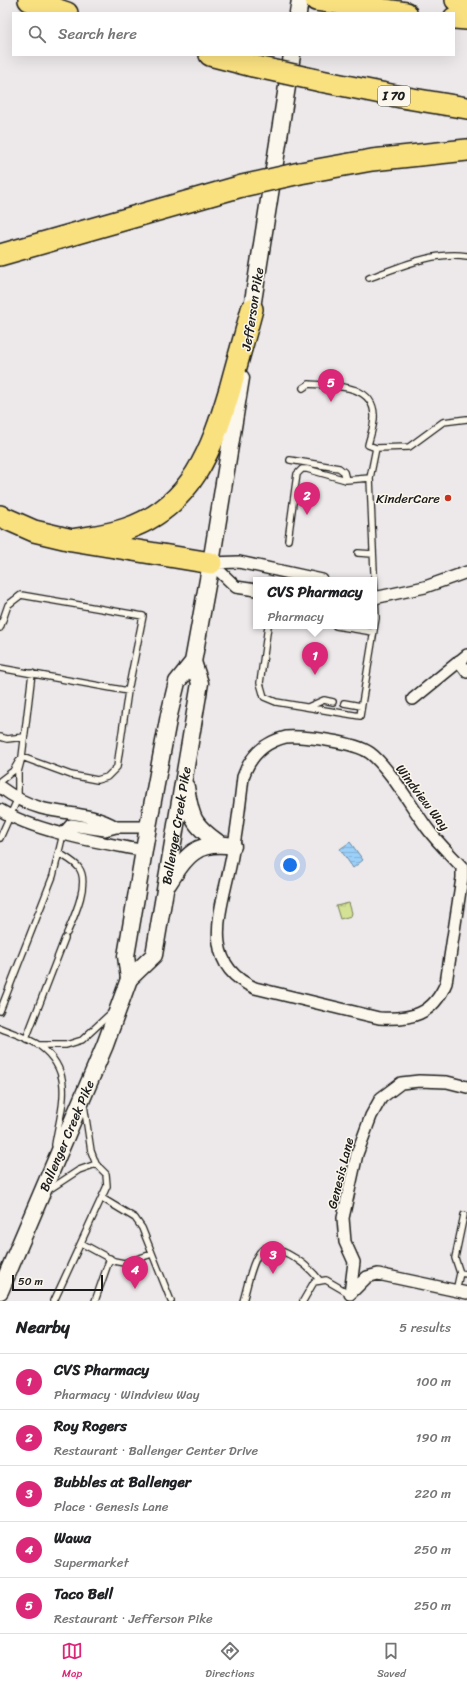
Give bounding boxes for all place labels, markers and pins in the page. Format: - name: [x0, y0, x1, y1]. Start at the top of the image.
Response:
- pin: 5: [318, 369, 344, 402]
- pin: 2: [294, 482, 320, 515]
- place label: KinderCare: [376, 487, 440, 510]
- marker: KinderCare: [443, 493, 453, 503]
- pin: 1: [302, 642, 328, 675]
- pin: 3: [260, 1241, 286, 1274]
- pin: 4: [122, 1256, 148, 1289]

